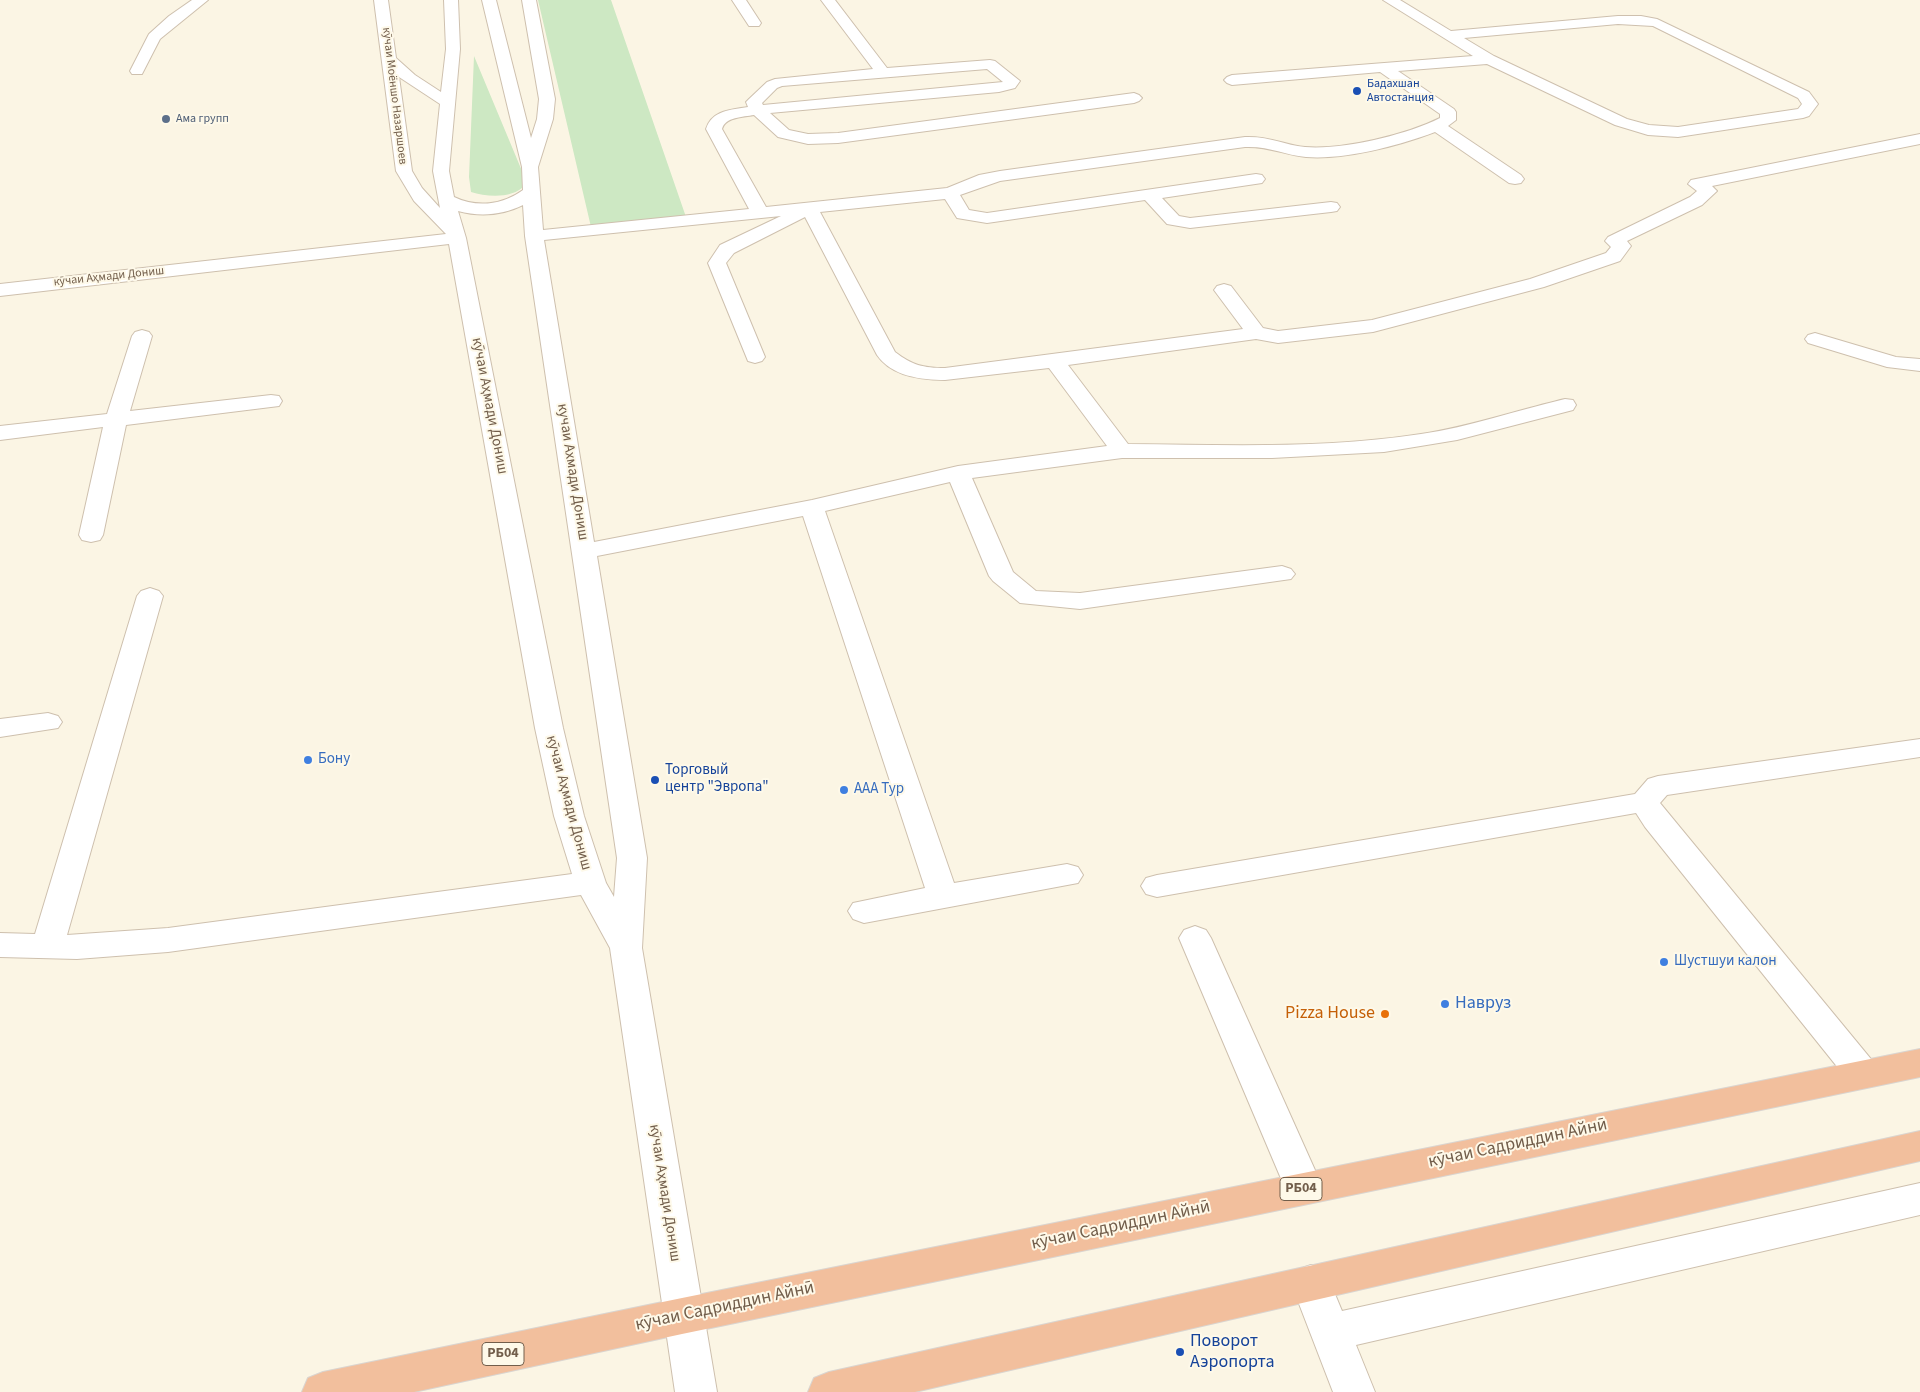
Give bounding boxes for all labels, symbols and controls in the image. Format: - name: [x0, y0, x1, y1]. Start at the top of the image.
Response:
- street label: кӯчаи Моёншо Назаршоев: [378, 27, 410, 165]
- place label: Бадахшан Автостанция: [1367, 77, 1434, 105]
- marker: Бадахшан Автостанция: [1351, 85, 1363, 97]
- place label: Ама групп: [176, 112, 229, 126]
- marker: Ама групп: [160, 113, 172, 125]
- street label: кӯчаи Аҳмади Дониш: [53, 264, 165, 290]
- street label: кӯчаи Аҳмади Дониш: [467, 336, 511, 476]
- street label: кучаи Ахмади Дониш: [552, 402, 592, 542]
- street label: кӯчаи Аҳмади Дониш: [541, 734, 595, 872]
- place label: Бону: [318, 751, 350, 769]
- marker: Бону: [302, 754, 314, 766]
- place label: Торговый центр "Эвропа": [665, 762, 769, 797]
- marker: Торговый центр "Эвропа": [649, 774, 661, 786]
- place label: ААА Тур: [854, 781, 904, 799]
- marker: ААА Тур: [838, 784, 850, 796]
- place label: Шустшуи калон: [1674, 953, 1777, 971]
- marker: Шустшуи калон: [1658, 956, 1670, 968]
- place label: Навруз: [1455, 993, 1511, 1015]
- marker: Навруз: [1439, 998, 1451, 1010]
- place label: Pizza House: [1285, 1003, 1375, 1025]
- marker: Pizza House: [1379, 1008, 1391, 1020]
- street label: кӯчаи Садриддин Айнӣ: [1427, 1114, 1609, 1174]
- street label: кӯчаи Аҳмади Дониш: [644, 1123, 684, 1263]
- road number: РБ04: [1280, 1178, 1322, 1200]
- street label: кӯчаи Садриддин Айнӣ: [1030, 1196, 1212, 1256]
- street label: кӯчаи Садриддин Айнӣ: [634, 1277, 816, 1337]
- place label: Поворот Аэропорта: [1190, 1331, 1275, 1374]
- road number: РБ04: [482, 1342, 524, 1366]
- marker: Поворот Аэропорта: [1174, 1346, 1186, 1358]

